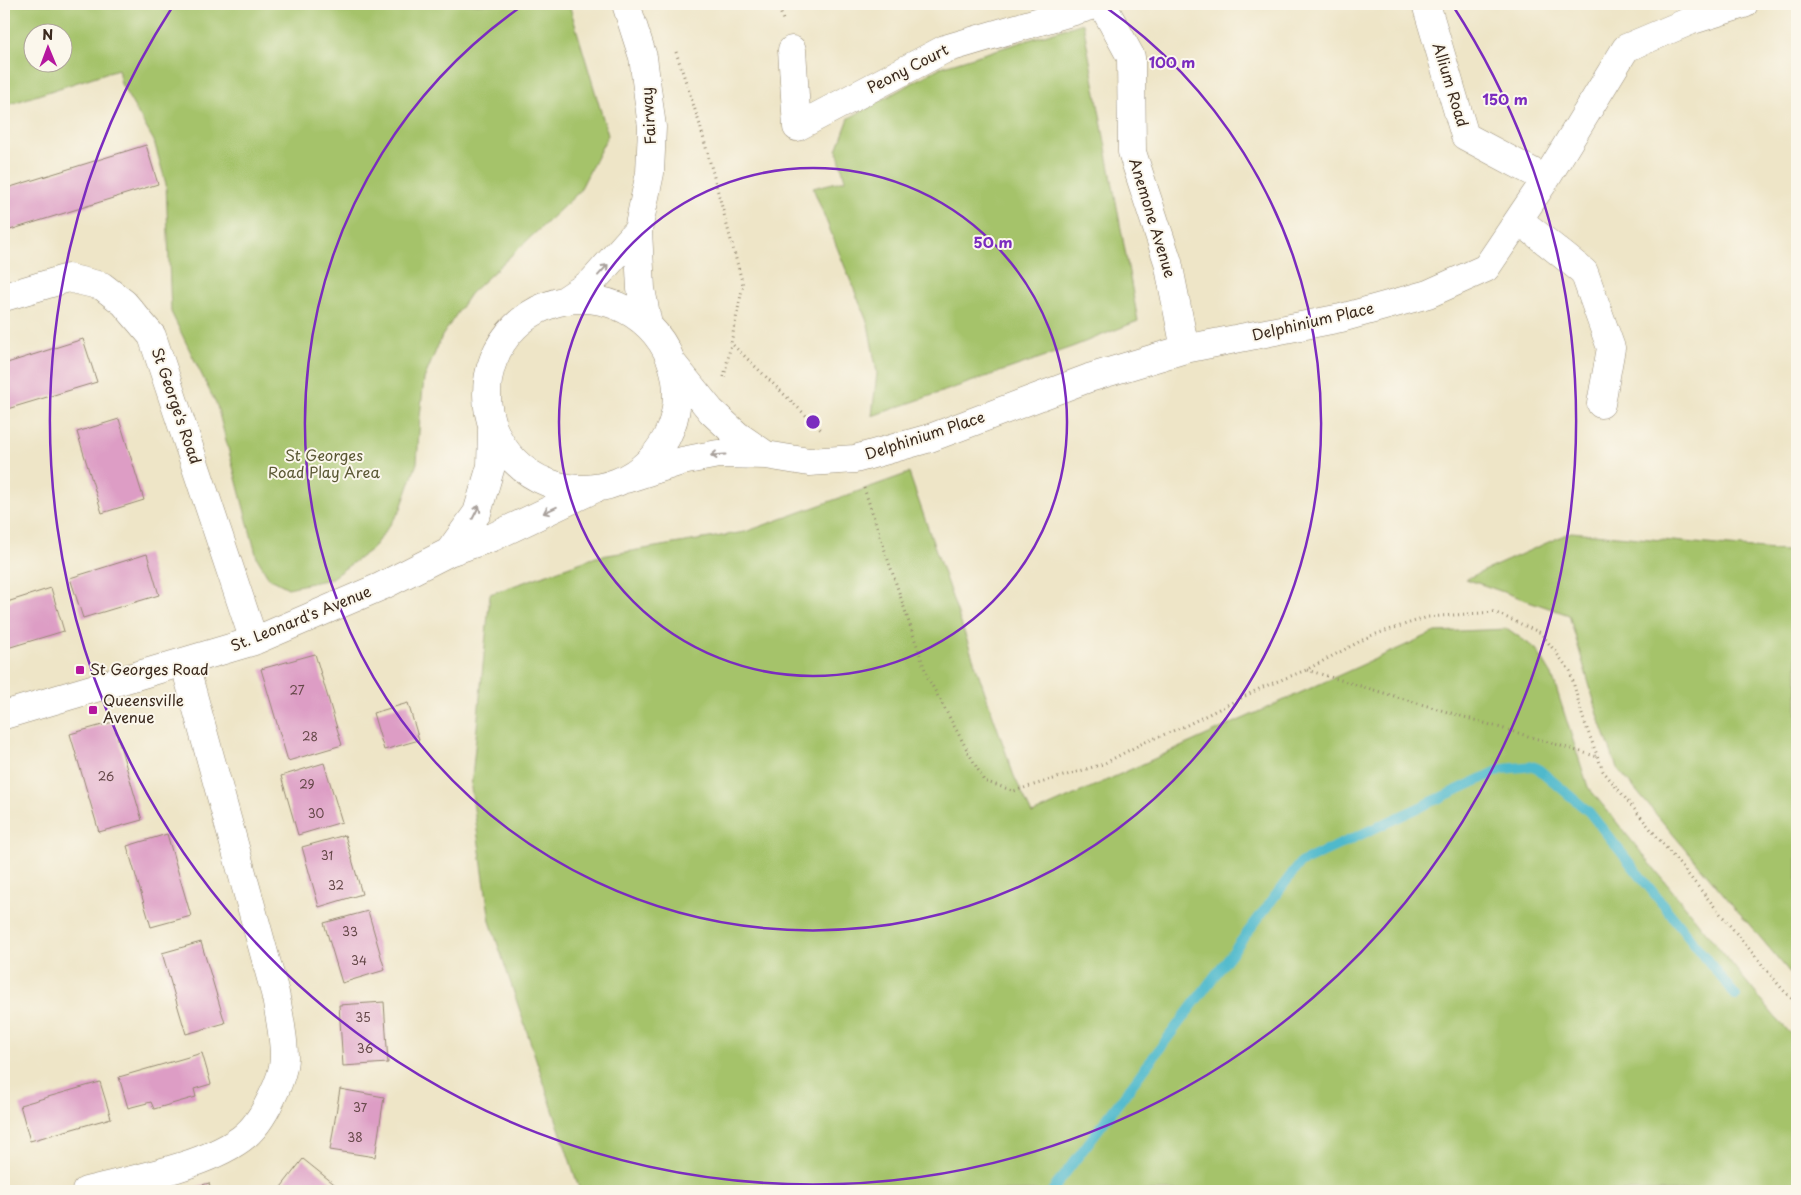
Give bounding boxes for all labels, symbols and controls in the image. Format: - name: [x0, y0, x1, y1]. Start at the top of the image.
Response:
- north arrow: [22, 22, 72, 72]
- text: N: [42, 24, 53, 45]
- street label: Peony Court: [863, 37, 952, 98]
- street label: Allium Road: [1428, 40, 1475, 130]
- text: 100 m: [1149, 50, 1195, 73]
- street label: Fairway: [634, 87, 661, 146]
- text: 150 m: [1482, 87, 1528, 110]
- street label: Anemone Avenue: [1124, 155, 1183, 280]
- text: 50 m: [974, 230, 1012, 253]
- one-way arrow: [597, 263, 609, 276]
- street label: Delphinium Place: [1249, 295, 1376, 346]
- street label: St George's Road: [147, 344, 208, 467]
- street label: Delphinium Place: [862, 404, 987, 465]
- centre of rings: [804, 413, 822, 431]
- park label: St Georges Road Play Area: [268, 443, 380, 483]
- one-way arrow: [710, 450, 726, 459]
- one-way arrow: [471, 505, 481, 520]
- one-way arrow: [543, 505, 558, 515]
- street label: St. Leonard's Avenue: [227, 579, 374, 656]
- place label: St Georges Road: [90, 657, 209, 680]
- marker: St Georges Road: [74, 664, 86, 676]
- house number: 27: [290, 681, 305, 699]
- place label: Queensville Avenue: [103, 688, 184, 728]
- marker: Queensville Avenue: [87, 704, 99, 716]
- house number: 28: [302, 727, 318, 745]
- house number: 26: [98, 767, 114, 785]
- house number: 29: [299, 775, 315, 793]
- house number: 30: [308, 804, 325, 822]
- house number: 31: [321, 846, 333, 864]
- house number: 32: [328, 876, 344, 894]
- house number: 33: [342, 922, 358, 940]
- house number: 34: [351, 951, 367, 969]
- house number: 35: [355, 1008, 371, 1026]
- house number: 36: [357, 1039, 373, 1057]
- house number: 37: [353, 1098, 368, 1116]
- house number: 38: [347, 1128, 363, 1146]

